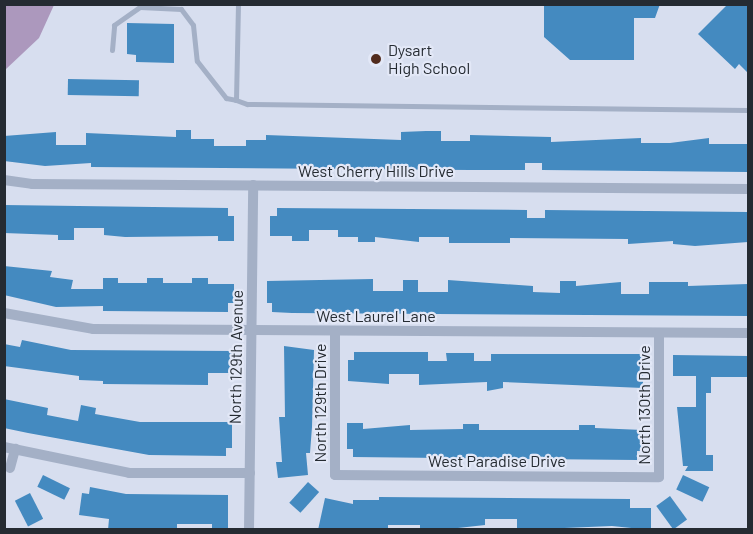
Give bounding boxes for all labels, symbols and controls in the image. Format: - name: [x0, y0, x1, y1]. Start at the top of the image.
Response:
- place label: Dysart High School: [388, 40, 470, 78]
- marker: Dysart High School: [369, 52, 383, 66]
- street label: West Cherry Hills Drive: [298, 161, 454, 181]
- street label: North 129th Avenue: [225, 290, 247, 424]
- street label: West Laurel Lane: [316, 306, 436, 326]
- street label: North 129th Drive: [310, 343, 330, 463]
- street label: North 130th Drive: [634, 345, 654, 465]
- street label: West Paradise Drive: [428, 451, 566, 471]

